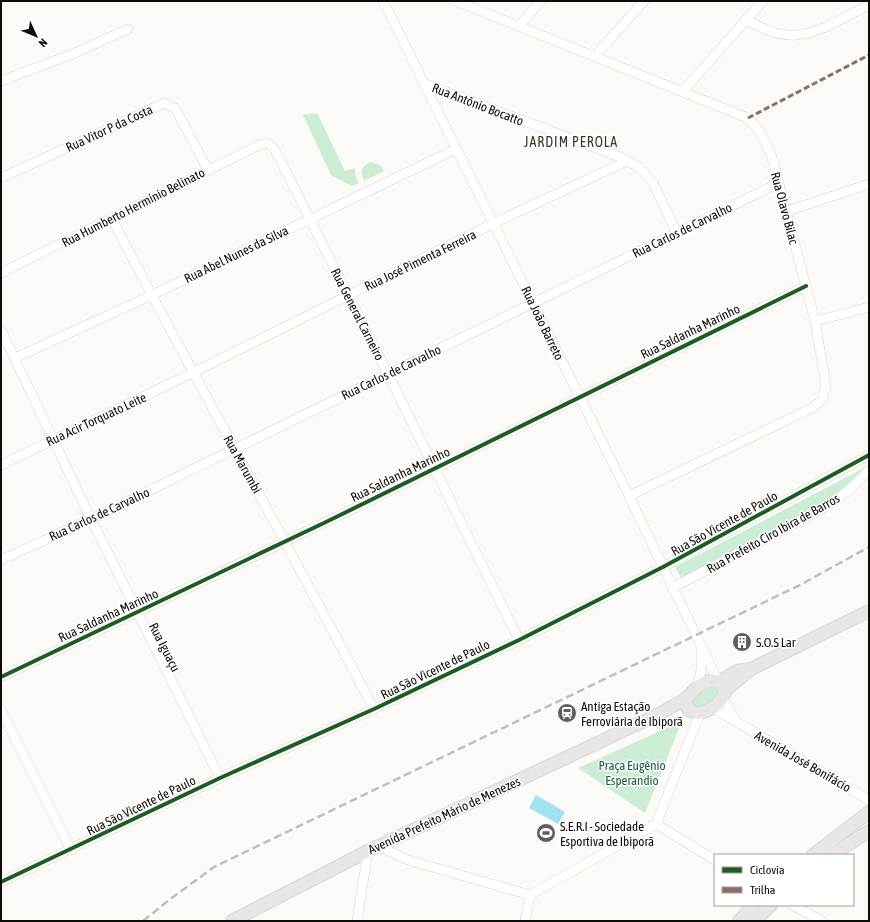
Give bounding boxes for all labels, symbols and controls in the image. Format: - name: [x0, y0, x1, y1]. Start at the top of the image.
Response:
- north arrow: [16, 16, 56, 56]
- text: N: [37, 36, 50, 49]
- street label: Rua Antônio Bocatto: [430, 80, 526, 129]
- street label: Rua Vitor P da Costa: [64, 102, 155, 155]
- district label: JARDIM PEROLA: [524, 134, 618, 150]
- street label: Rua Humberto Hermínio Belinato: [59, 165, 207, 250]
- street label: Rua Olavo Bilac: [768, 170, 801, 246]
- street label: Rua Carlos de Carvalho: [630, 200, 734, 261]
- street label: Rua Abel Nunes da Silva: [182, 223, 291, 286]
- street label: Rua José Pimenta Ferreira: [362, 227, 479, 294]
- street label: Rua General Carneiro: [328, 266, 387, 363]
- street label: Rua João Barreto: [518, 284, 567, 363]
- street label: Rua Saldanha Marinho: [638, 301, 742, 362]
- street label: Rua Carlos de Carvalho: [339, 342, 443, 403]
- street label: Rua Acir Torquato Leite: [44, 390, 149, 449]
- street label: Rua Marumbi: [220, 433, 265, 496]
- street label: Rua Saldanha Marinho: [348, 444, 452, 505]
- street label: Rua Carlos de Carvalho: [47, 485, 152, 544]
- street label: Rua São Vicente de Paulo: [668, 488, 780, 559]
- street label: Rua Prefeito Ciro Ibira de Barros: [704, 490, 843, 576]
- street label: Rua Saldanha Marinho: [56, 586, 160, 645]
- street label: Rua Iguaçu: [146, 620, 183, 674]
- building icon: S.O.S Lar: [731, 631, 753, 653]
- place label: S.O.S Lar: [756, 635, 796, 650]
- street label: Rua São Vicente de Paulo: [378, 637, 492, 702]
- place label: Antiga Estação Ferroviária de Ibiporã: [581, 699, 683, 729]
- station icon: Antiga Estação Ferroviária de Ibiporã: [556, 702, 578, 724]
- street label: Avenida José Bonifácio: [752, 728, 853, 795]
- park label: Praça Eugênio Esperandio: [598, 758, 666, 788]
- street label: Rua São Vicente de Paulo: [84, 773, 198, 838]
- street label: Avenida Prefeito Mário de Menezes: [366, 773, 523, 857]
- place label: S.E.R.I - Sociedade Esportiva de Ibiporã: [560, 819, 654, 849]
- sports icon: S.E.R.I - Sociedade Esportiva de Ibiporã: [535, 822, 557, 844]
- legend: [714, 854, 854, 906]
- text: Ciclovia: [750, 863, 784, 877]
- text: Trilha: [750, 883, 775, 897]

